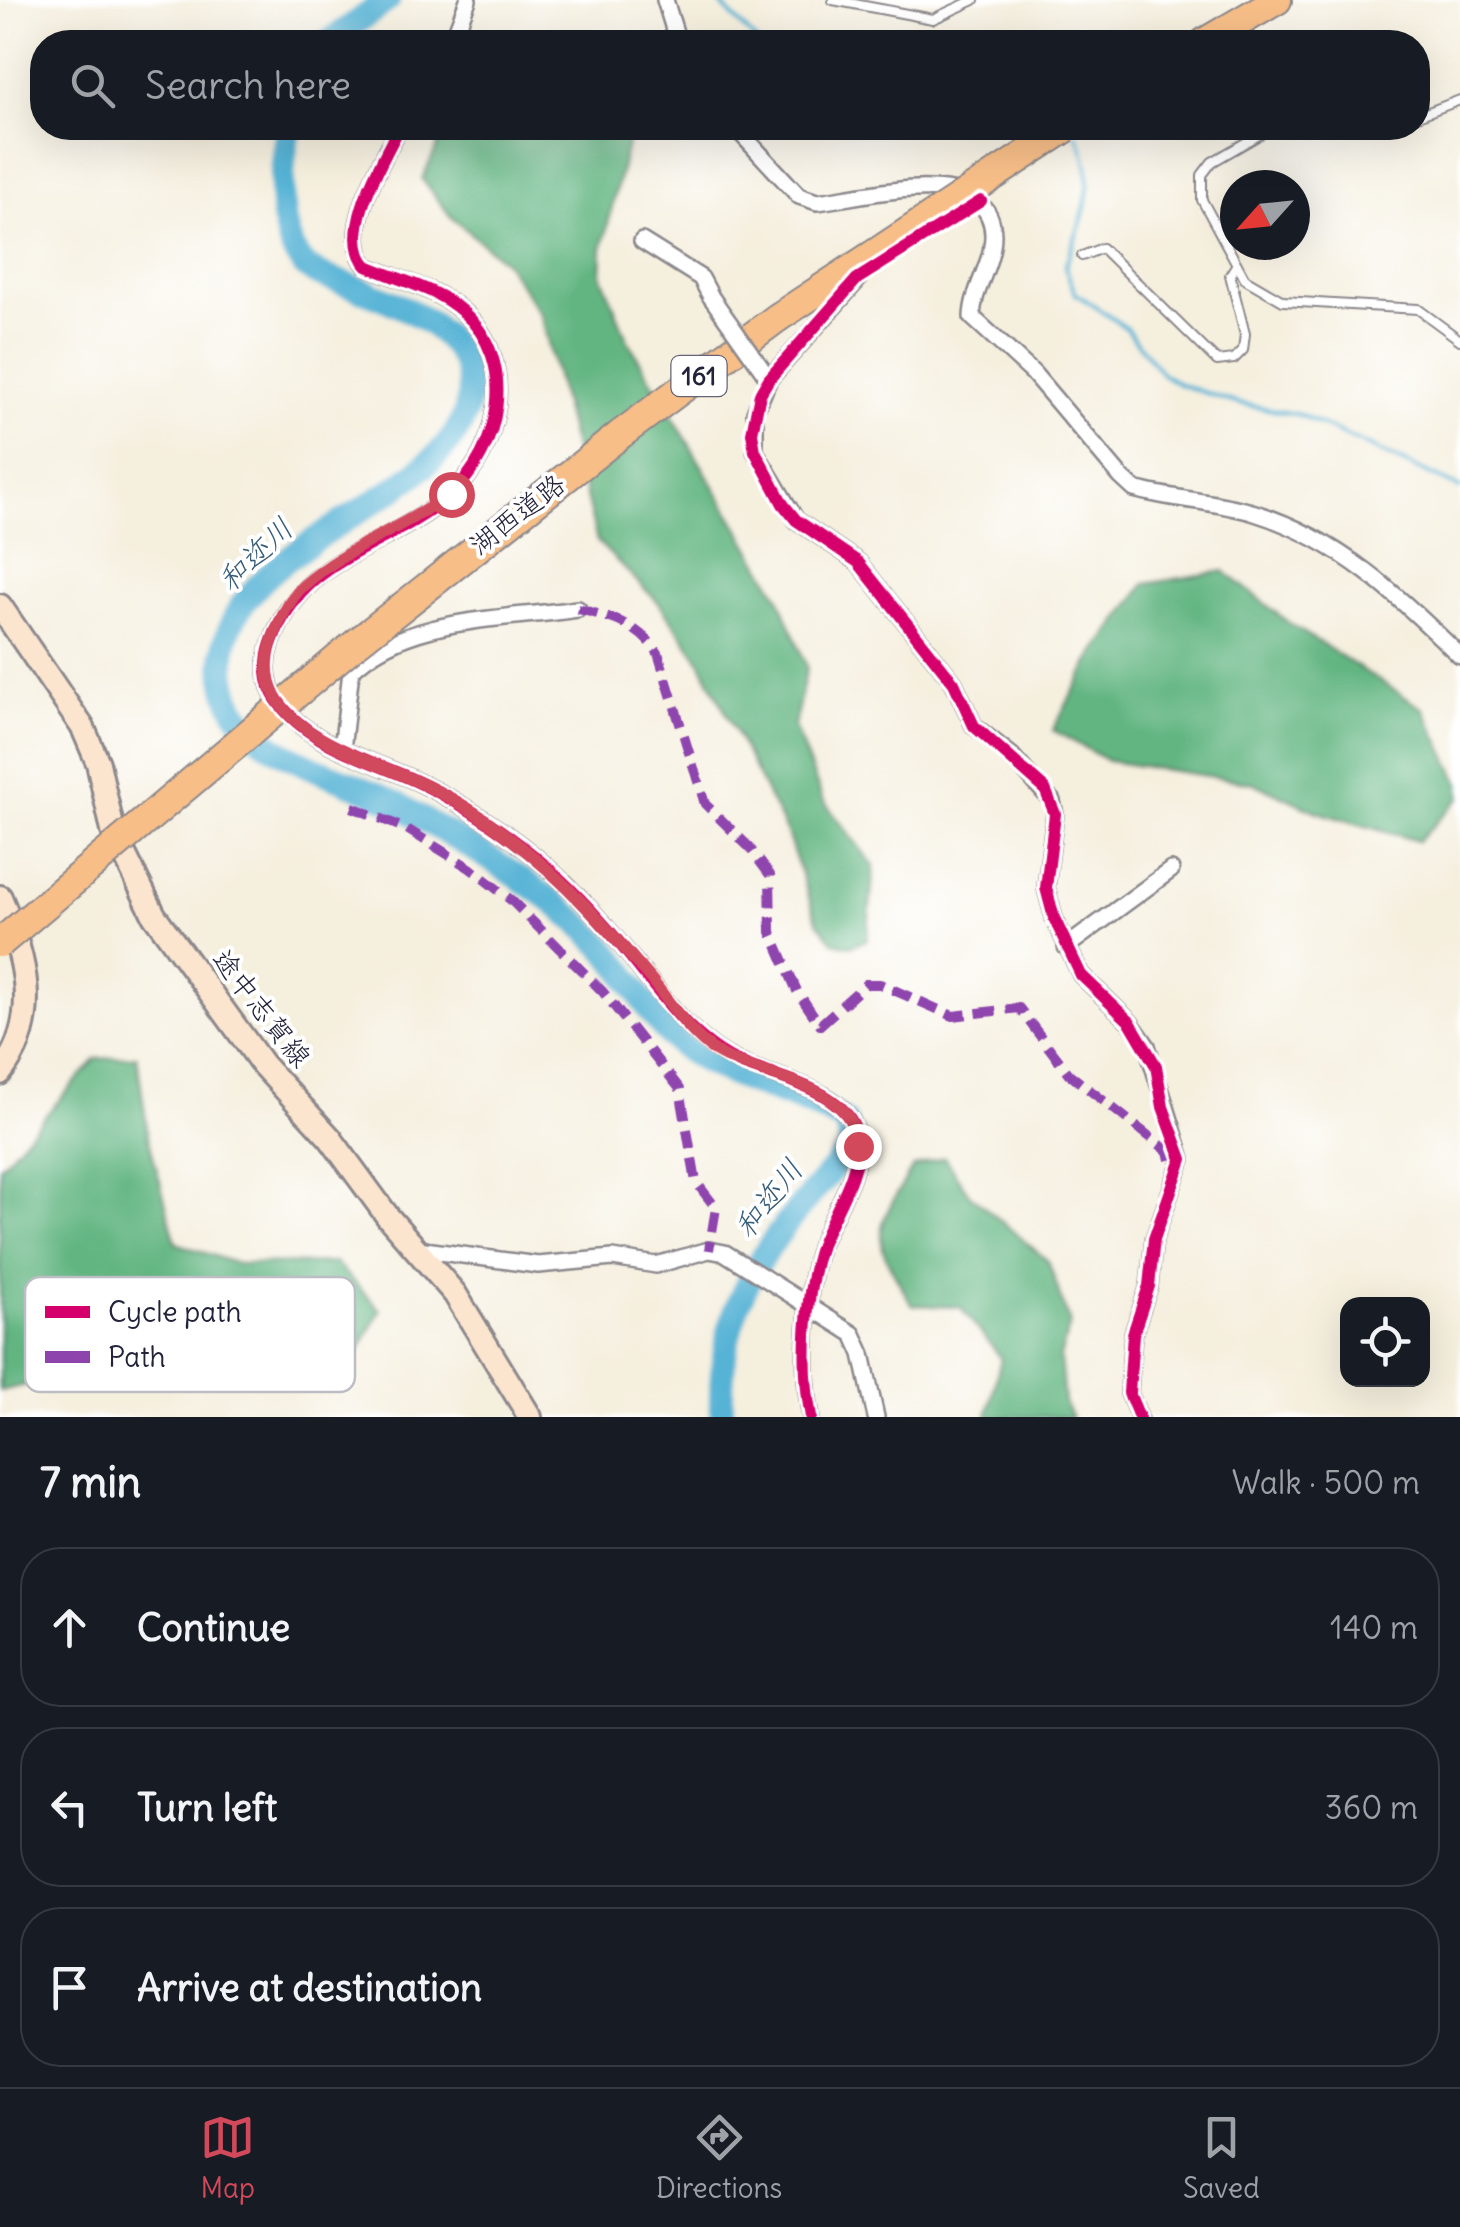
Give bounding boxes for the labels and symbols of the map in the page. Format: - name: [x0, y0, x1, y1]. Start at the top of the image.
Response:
- north arrow: [1220, 170, 1310, 260]
- road number: 161: [672, 356, 726, 396]
- street label: 湖西道路: [462, 465, 572, 563]
- route start: [429, 472, 475, 518]
- water label: 和迩川: [209, 509, 301, 599]
- street label: 途中志賀線: [205, 942, 319, 1074]
- route end: [836, 1124, 882, 1170]
- water label: 和迩川: [725, 1151, 811, 1245]
- legend: [25, 1277, 355, 1392]
- text: Cycle path: [108, 1294, 242, 1330]
- text: Path: [108, 1339, 166, 1375]

